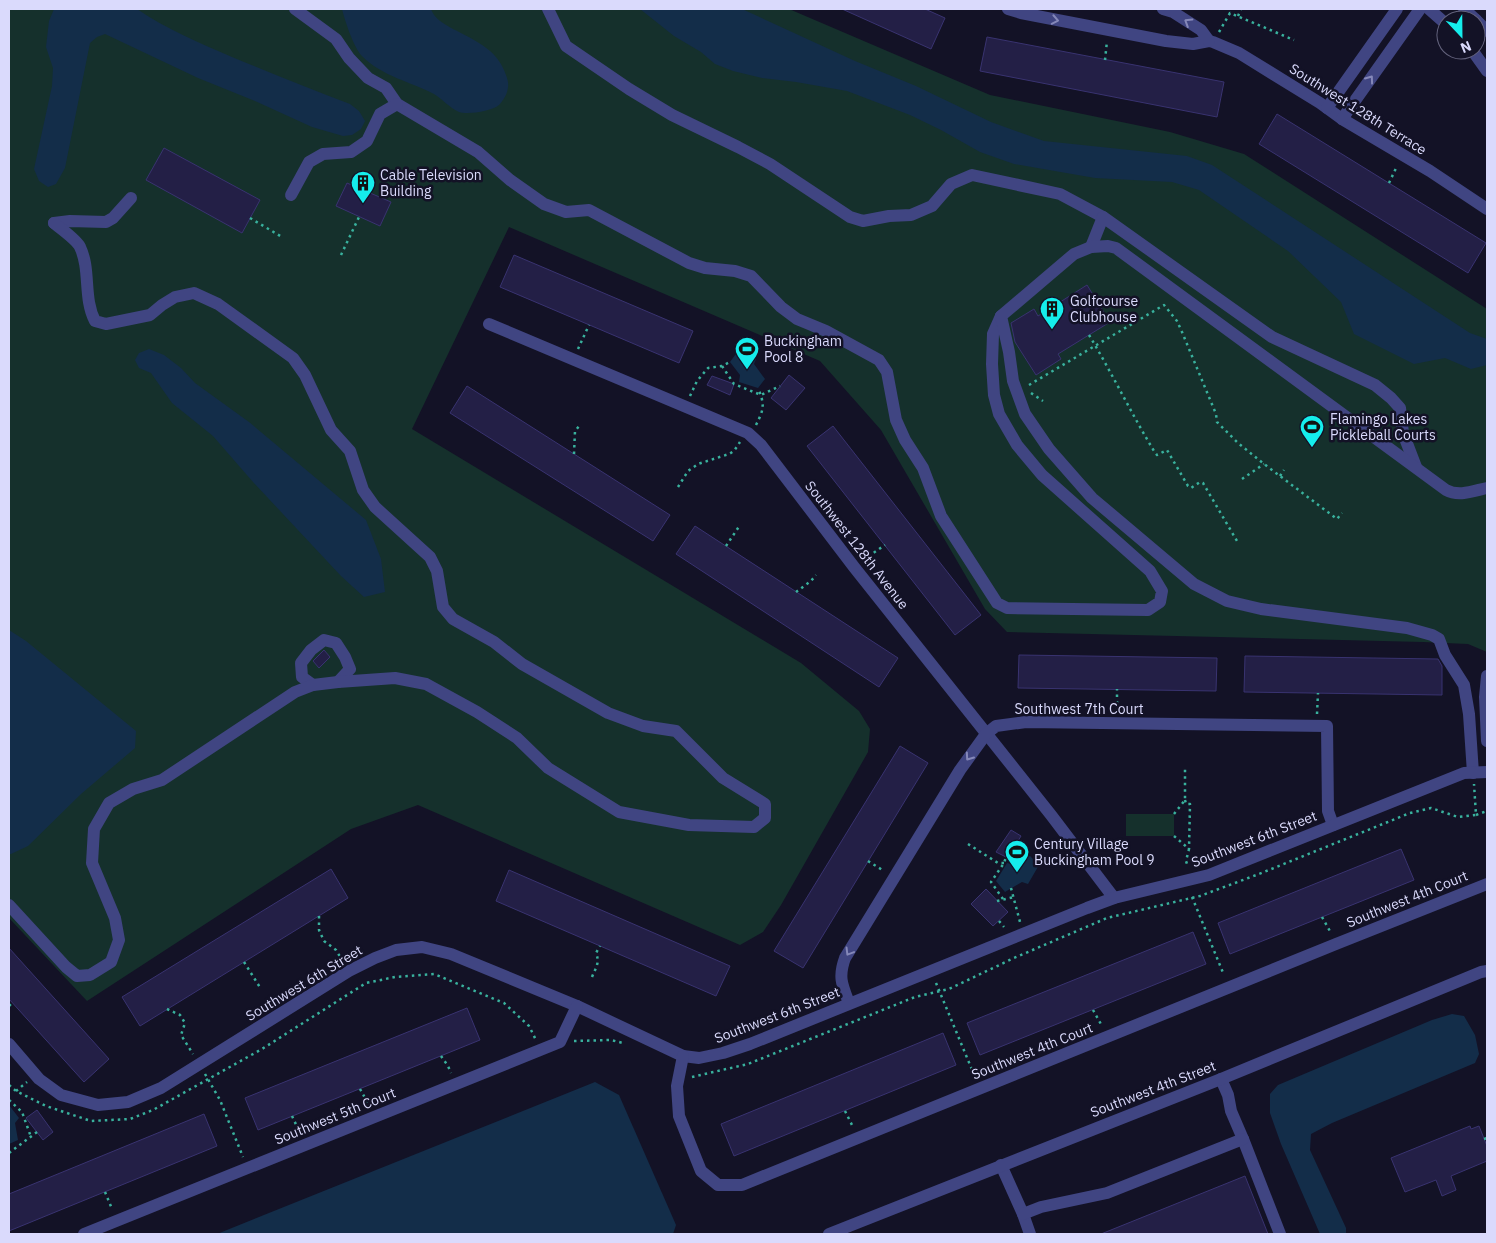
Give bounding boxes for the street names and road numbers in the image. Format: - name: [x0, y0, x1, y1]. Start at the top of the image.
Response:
- street label: Southwest 128th Terrace: [1286, 59, 1430, 159]
- street label: Southwest 128th Avenue: [801, 477, 913, 613]
- street label: Southwest 7th Court: [1014, 700, 1144, 718]
- street label: Southwest 6th Street: [1189, 807, 1319, 871]
- street label: Southwest 4th Court: [1344, 866, 1470, 932]
- street label: Southwest 6th Street: [242, 941, 366, 1025]
- street label: Southwest 6th Street: [712, 983, 842, 1047]
- street label: Southwest 4th Court: [969, 1018, 1095, 1084]
- street label: Southwest 4th Street: [1088, 1057, 1218, 1121]
- street label: Southwest 5th Court: [272, 1083, 398, 1149]

